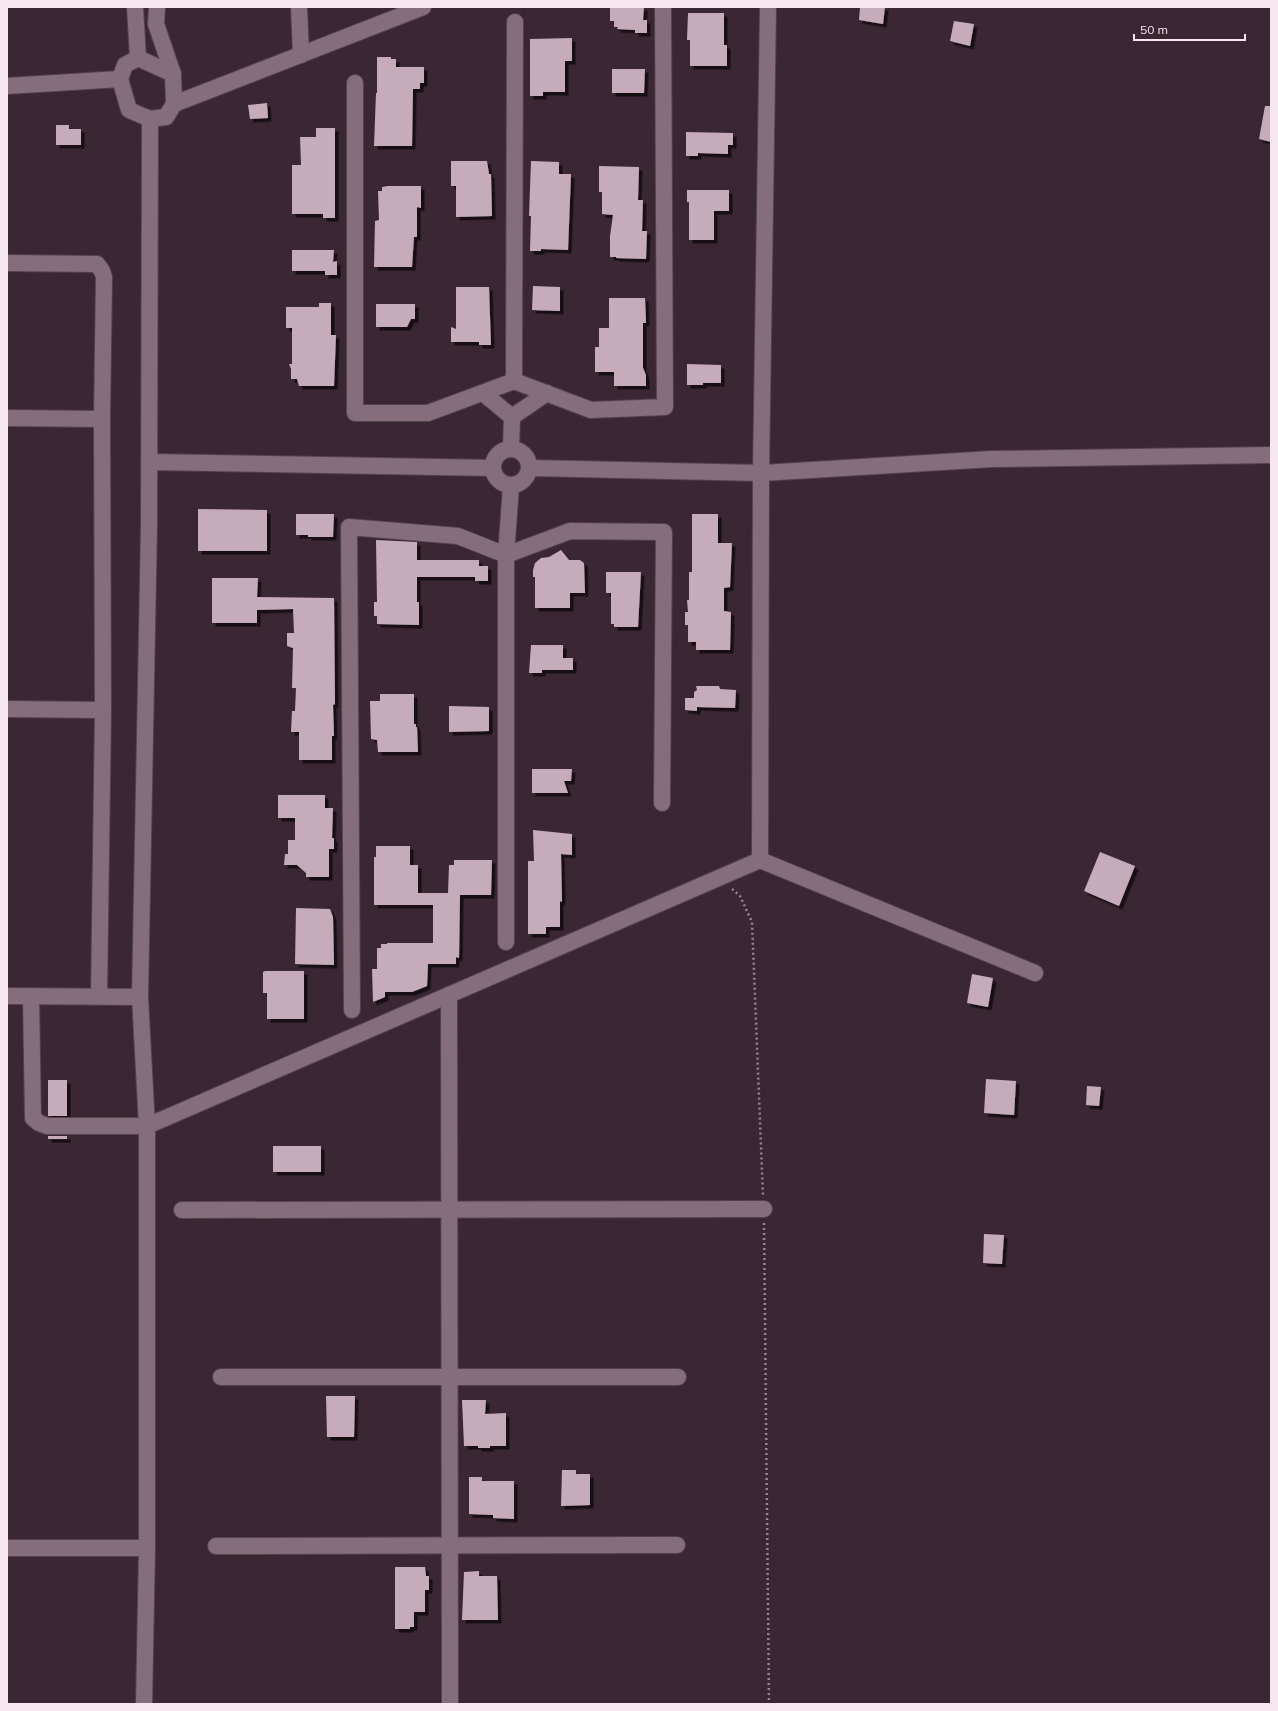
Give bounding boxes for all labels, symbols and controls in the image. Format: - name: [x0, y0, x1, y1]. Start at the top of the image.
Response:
- scale bar: [1134, 16, 1245, 42]
- text: 50 m: [1140, 22, 1168, 37]

